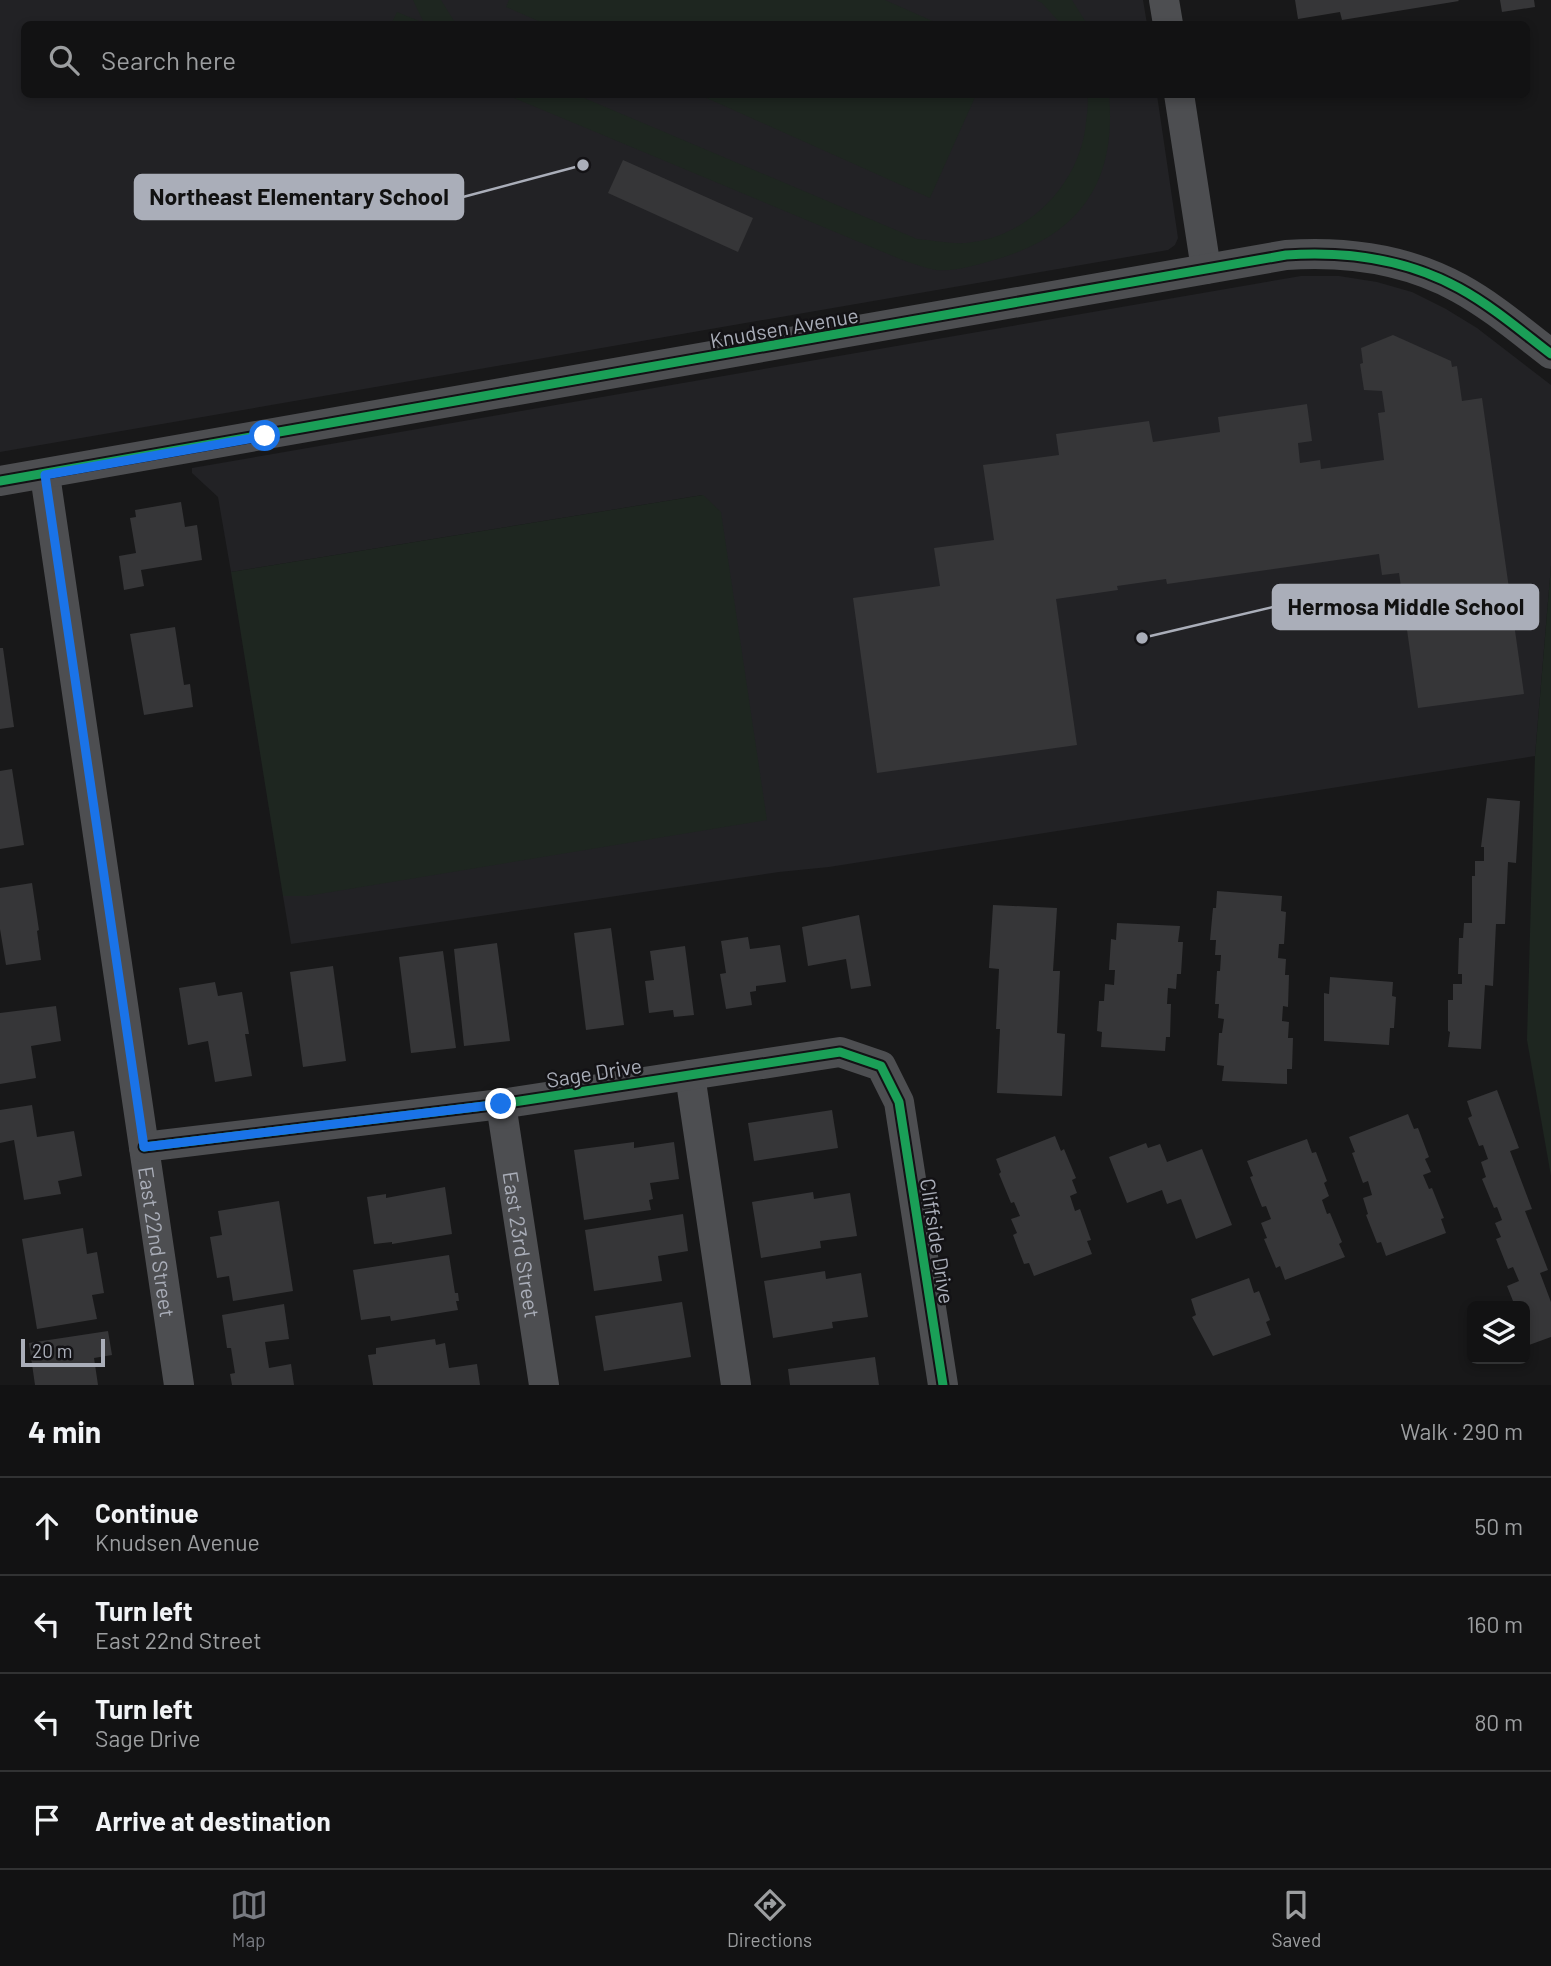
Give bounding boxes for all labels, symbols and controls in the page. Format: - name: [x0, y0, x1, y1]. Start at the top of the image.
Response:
- search box: [21, 21, 1530, 98]
- icon: search: [45, 41, 83, 79]
- text: Search here: [101, 44, 236, 75]
- callout: Northeast Elementary School: [135, 175, 463, 219]
- text: Northeast Elementary School: [149, 182, 449, 210]
- street label: Knudsen Avenue: [708, 302, 860, 352]
- route start: [249, 420, 280, 451]
- callout: Hermosa Middle School: [1273, 585, 1538, 629]
- text: Hermosa Middle School: [1288, 592, 1524, 620]
- street label: Sage Drive: [544, 1052, 644, 1092]
- route end: [485, 1088, 516, 1119]
- street label: East 22nd Street: [134, 1165, 181, 1319]
- street label: East 23rd Street: [499, 1169, 546, 1319]
- street label: Cliffside Drive: [916, 1177, 960, 1305]
- map controls: [1467, 1301, 1530, 1364]
- button: layers: [1467, 1301, 1530, 1364]
- scale bar: [21, 1336, 105, 1368]
- text: 20 m: [32, 1339, 72, 1362]
- text: 4 min: [28, 1413, 101, 1449]
- text: Walk · 290 m: [1400, 1417, 1523, 1445]
- text: Continue: [95, 1497, 199, 1528]
- icon: ahead: [28, 1507, 66, 1545]
- text: 50 m: [1475, 1512, 1523, 1540]
- text: Knudsen Avenue: [95, 1528, 260, 1556]
- text: Turn left: [95, 1595, 193, 1626]
- icon: left: [28, 1605, 66, 1643]
- text: 160 m: [1466, 1610, 1523, 1638]
- text: East 22nd Street: [95, 1626, 262, 1654]
- text: Turn left: [95, 1693, 193, 1724]
- icon: left: [28, 1703, 66, 1741]
- text: 80 m: [1474, 1708, 1523, 1736]
- text: Sage Drive: [95, 1724, 201, 1752]
- icon: arrive: [28, 1801, 66, 1839]
- text: Arrive at destination: [95, 1805, 331, 1836]
- tab: Map: [230, 1886, 268, 1951]
- tab: Directions: [727, 1886, 812, 1951]
- tab: Saved: [1271, 1886, 1321, 1951]

